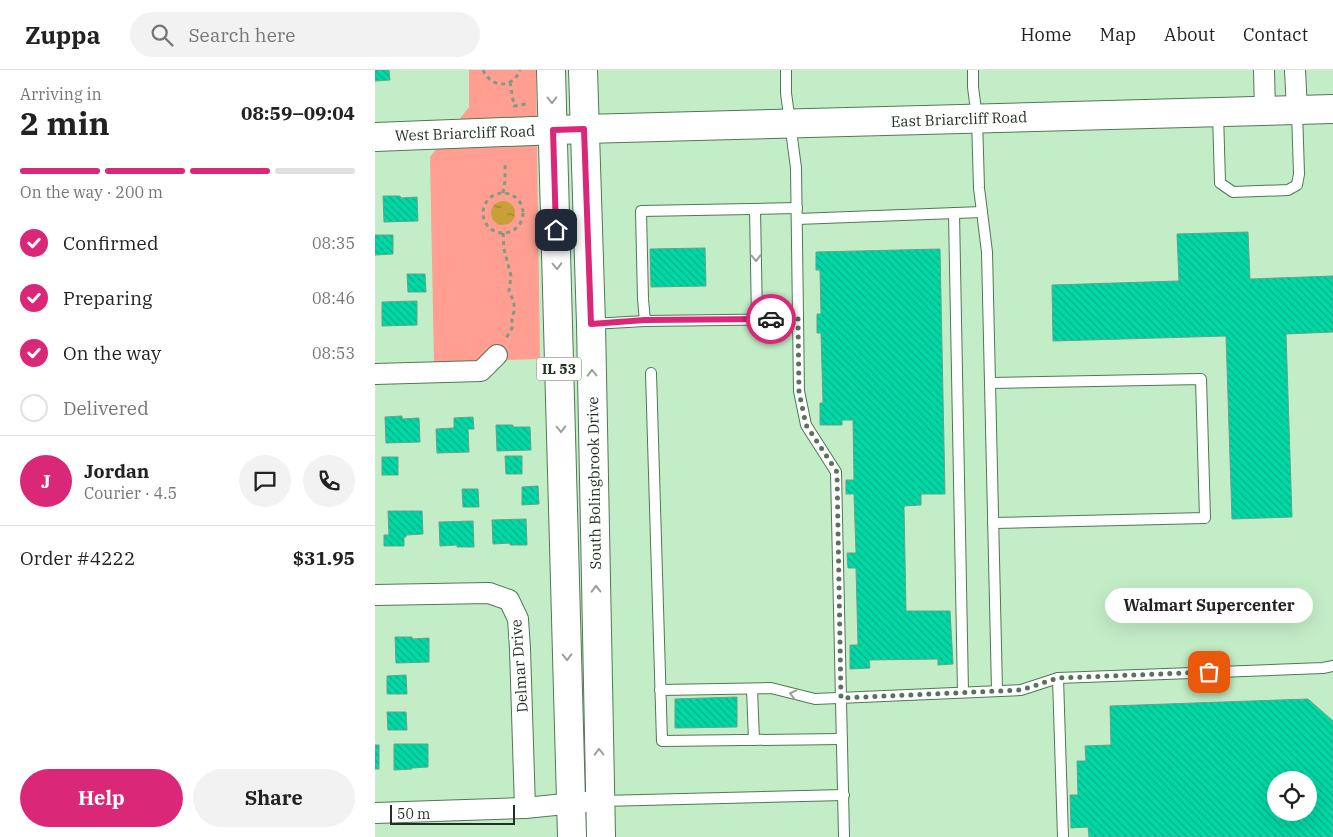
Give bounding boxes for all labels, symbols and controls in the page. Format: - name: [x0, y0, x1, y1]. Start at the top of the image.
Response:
- search box: [130, 12, 480, 57]
- text: Zuppa: [25, 19, 100, 51]
- icon: search: [148, 21, 176, 49]
- text: Search here: [188, 23, 295, 47]
- text: Home: [1020, 23, 1072, 46]
- text: Map: [1100, 23, 1136, 46]
- text: About: [1164, 23, 1215, 46]
- text: Contact: [1243, 23, 1308, 46]
- text: Arriving in: [20, 84, 102, 104]
- one-way arrow: [547, 96, 557, 104]
- text: 08:59–09:04: [241, 101, 355, 125]
- text: 2 min: [20, 102, 110, 144]
- street label: East Briarcliff Road: [890, 107, 1028, 131]
- street label: West Briarcliff Road: [394, 121, 536, 145]
- text: On the way · 200 m: [20, 182, 163, 202]
- pin: [535, 209, 577, 251]
- icon: home: [542, 216, 570, 244]
- icon: check: [20, 229, 48, 257]
- text: Confirmed: [63, 231, 158, 255]
- text: 08:35: [312, 233, 355, 253]
- one-way arrow: [751, 254, 761, 262]
- one-way arrow: [551, 262, 562, 270]
- icon: check: [20, 284, 48, 312]
- text: Preparing: [63, 286, 152, 310]
- text: 08:46: [312, 288, 355, 308]
- courier: [746, 294, 796, 344]
- icon: car: [757, 305, 785, 333]
- icon: check: [20, 339, 48, 367]
- text: On the way: [63, 341, 161, 365]
- text: 08:53: [312, 343, 355, 363]
- road number: IL 53: [537, 358, 581, 380]
- one-way arrow: [587, 369, 597, 377]
- text: Delivered: [63, 396, 149, 420]
- street label: South Bolingbrook Drive: [583, 396, 605, 570]
- one-way arrow: [556, 425, 566, 433]
- button: chat: [239, 455, 291, 507]
- button: phone: [303, 455, 355, 507]
- text: Jordan: [84, 459, 149, 483]
- text: J: [41, 469, 51, 493]
- text: Courier · 4.5: [84, 483, 177, 503]
- text: Order #4222: [20, 546, 135, 570]
- text: $31.95: [293, 546, 355, 570]
- one-way arrow: [591, 585, 601, 593]
- callout: Walmart Supercenter: [1105, 587, 1313, 622]
- text: Walmart Supercenter: [1123, 595, 1295, 615]
- street label: Delmar Drive: [506, 619, 532, 713]
- pin: [1188, 651, 1230, 693]
- one-way arrow: [562, 654, 573, 662]
- icon: bag: [1195, 658, 1223, 686]
- one-way arrow: [789, 689, 798, 700]
- one-way arrow: [594, 748, 605, 756]
- button: Help: [20, 769, 183, 827]
- button: Share: [193, 769, 355, 827]
- map controls: [1267, 771, 1317, 821]
- button: locate: [1267, 771, 1317, 821]
- scale bar: [390, 802, 515, 825]
- text: 50 m: [397, 805, 430, 823]

